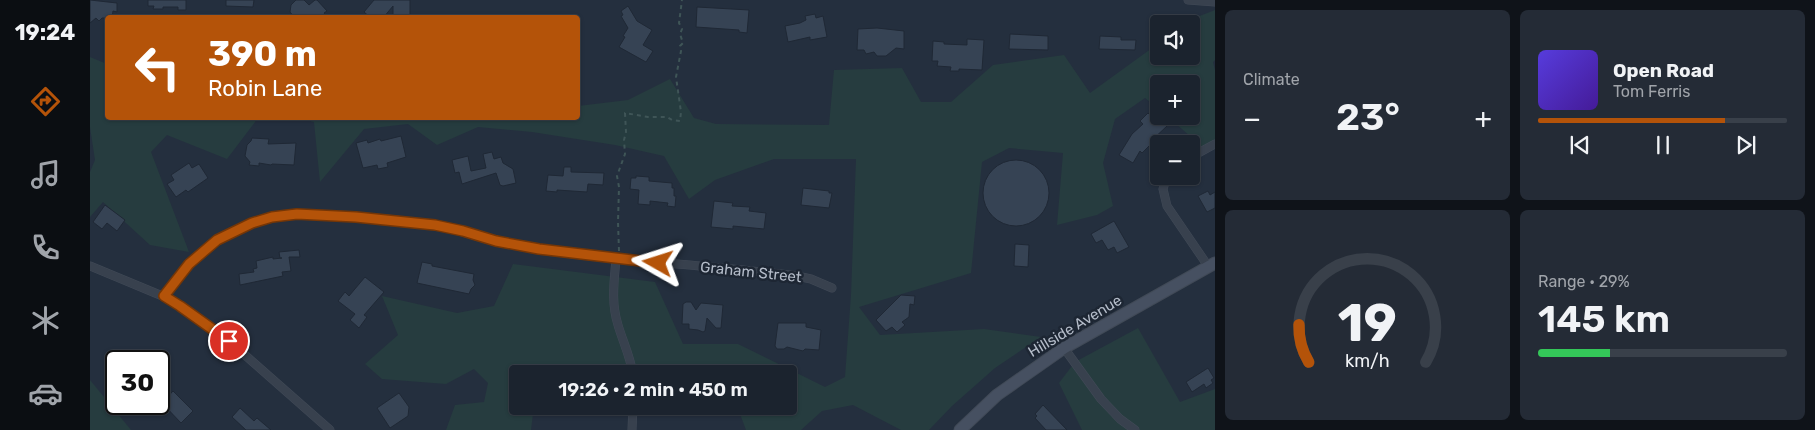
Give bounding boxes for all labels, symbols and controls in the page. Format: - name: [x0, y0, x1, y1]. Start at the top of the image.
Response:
- map controls: [1150, 15, 1200, 185]
- button: sound: [1150, 15, 1200, 65]
- text: 19:24: [15, 19, 75, 46]
- text: 390 m: [208, 33, 317, 75]
- icon: left: [125, 35, 190, 100]
- text: Open Road: [1613, 59, 1714, 82]
- text: Climate: [1243, 70, 1300, 89]
- text: Robin Lane: [208, 75, 322, 102]
- button: +: [1150, 75, 1200, 125]
- text: Tom Ferris: [1613, 82, 1690, 101]
- icon: directions: [28, 84, 63, 119]
- text: 23°: [1336, 94, 1400, 140]
- text: −: [1243, 102, 1261, 135]
- text: +: [1475, 102, 1492, 135]
- icon: previous: [1566, 131, 1594, 159]
- icon: pause: [1649, 131, 1677, 159]
- icon: next: [1732, 131, 1760, 159]
- button: −: [1150, 135, 1200, 185]
- icon: music: [28, 157, 63, 192]
- icon: phone: [28, 230, 63, 265]
- position arrow: [631, 236, 683, 288]
- street label: Graham Street: [699, 258, 803, 286]
- text: Range · 29%: [1538, 272, 1630, 291]
- street label: Hillside Avenue: [1025, 291, 1125, 361]
- text: 19: [1338, 292, 1397, 354]
- text: 145 km: [1538, 296, 1670, 342]
- icon: climate: [28, 303, 63, 338]
- pin: [208, 320, 250, 362]
- icon: arrive: [215, 327, 243, 355]
- speed limit sign: 30: [105, 350, 170, 415]
- text: km/h: [1345, 350, 1390, 371]
- icon: car: [28, 376, 63, 411]
- text: 19:26 · 2 min · 450 m: [558, 378, 748, 401]

